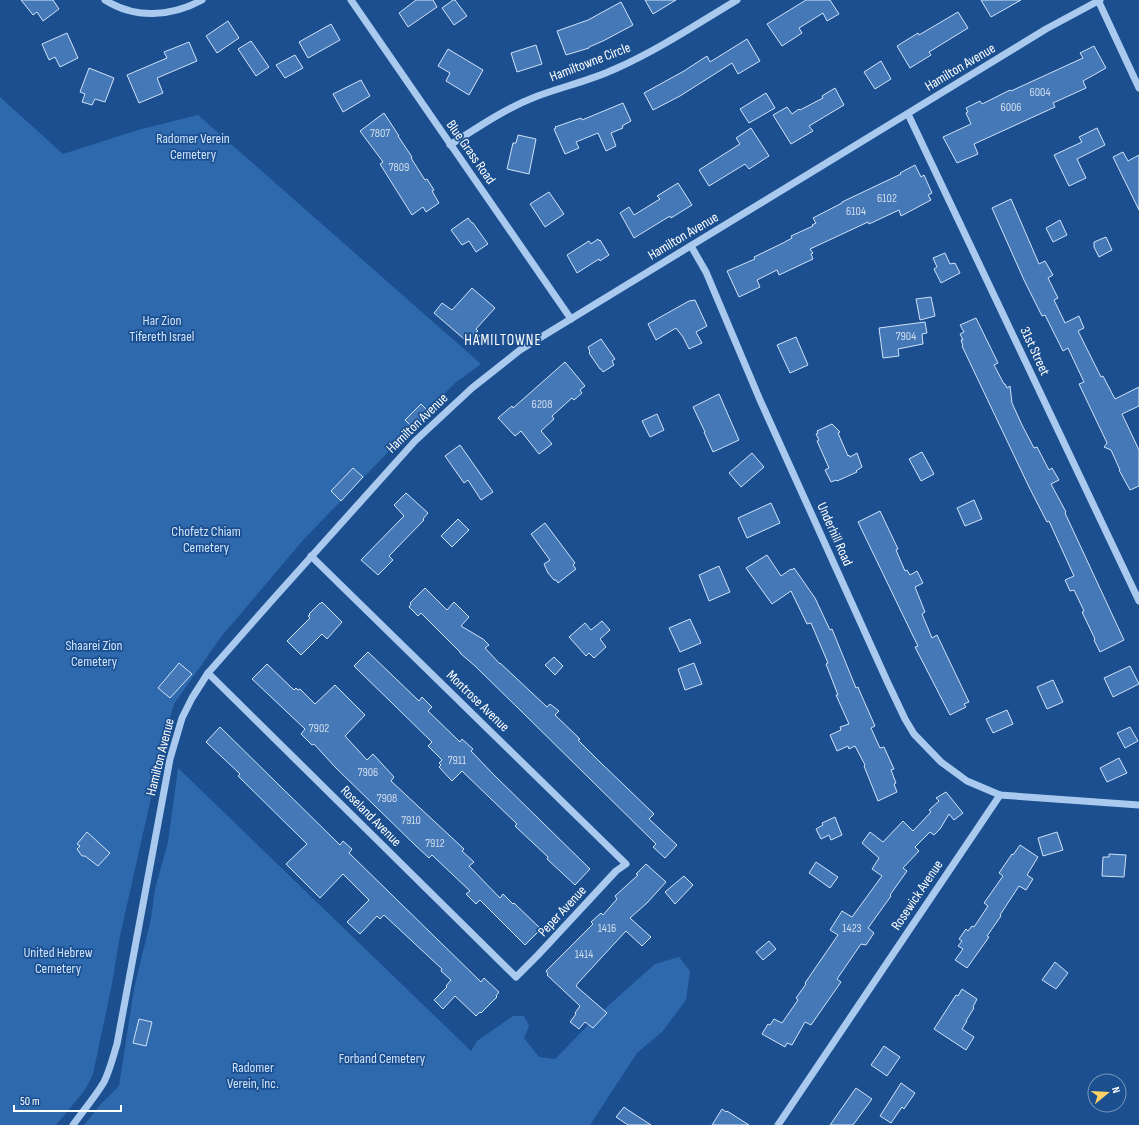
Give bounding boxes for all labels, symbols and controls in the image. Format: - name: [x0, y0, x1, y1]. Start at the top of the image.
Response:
- street label: Hamiltowne Circle: [547, 39, 633, 85]
- street label: Hamilton Avenue: [922, 39, 998, 95]
- house number: 6004: [1030, 85, 1050, 100]
- house number: 6006: [1000, 100, 1022, 115]
- street label: Blue Grass Road: [443, 117, 499, 187]
- house number: 7807: [370, 126, 390, 141]
- park label: Radomer Verein Cemetery: [156, 130, 230, 163]
- house number: 7809: [389, 160, 409, 175]
- house number: 6102: [877, 191, 897, 206]
- house number: 6104: [846, 204, 866, 219]
- street label: Hamilton Avenue: [645, 208, 721, 264]
- park label: Har Zion Tifereth Israel: [130, 312, 194, 345]
- street label: 31st Street: [1016, 324, 1054, 378]
- house number: 7904: [896, 329, 916, 344]
- district label: HAMILTOWNE: [464, 331, 542, 350]
- street label: Hamilton Avenue: [383, 389, 451, 457]
- house number: 6208: [532, 397, 552, 412]
- street label: Underhill Road: [813, 500, 857, 569]
- park label: Chofetz Chiam Cemetery: [171, 523, 241, 556]
- park label: Shaarei Zion Cemetery: [65, 637, 123, 670]
- street label: Montrose Avenue: [443, 667, 513, 735]
- street label: Hamilton Avenue: [142, 717, 178, 797]
- house number: 7902: [309, 721, 329, 736]
- house number: 7911: [448, 753, 467, 768]
- house number: 7906: [358, 765, 378, 780]
- street label: Roseland Avenue: [337, 782, 405, 850]
- house number: 7908: [377, 791, 397, 806]
- house number: 7910: [401, 813, 421, 828]
- house number: 7912: [425, 836, 445, 851]
- street label: Rosewick Avenue: [887, 857, 947, 933]
- street label: Peper Avenue: [534, 882, 590, 940]
- house number: 1416: [598, 921, 616, 936]
- house number: 1423: [842, 921, 862, 936]
- park label: United Hebrew Cemetery: [23, 944, 93, 977]
- house number: 1414: [575, 947, 593, 962]
- park label: Forband Cemetery: [339, 1050, 426, 1067]
- park label: Radomer Verein, Inc.: [227, 1059, 279, 1092]
- north arrow: [1087, 1073, 1127, 1113]
- text: N: [1109, 1085, 1123, 1095]
- scale bar: [14, 1087, 121, 1113]
- text: 50 m: [20, 1094, 40, 1109]

